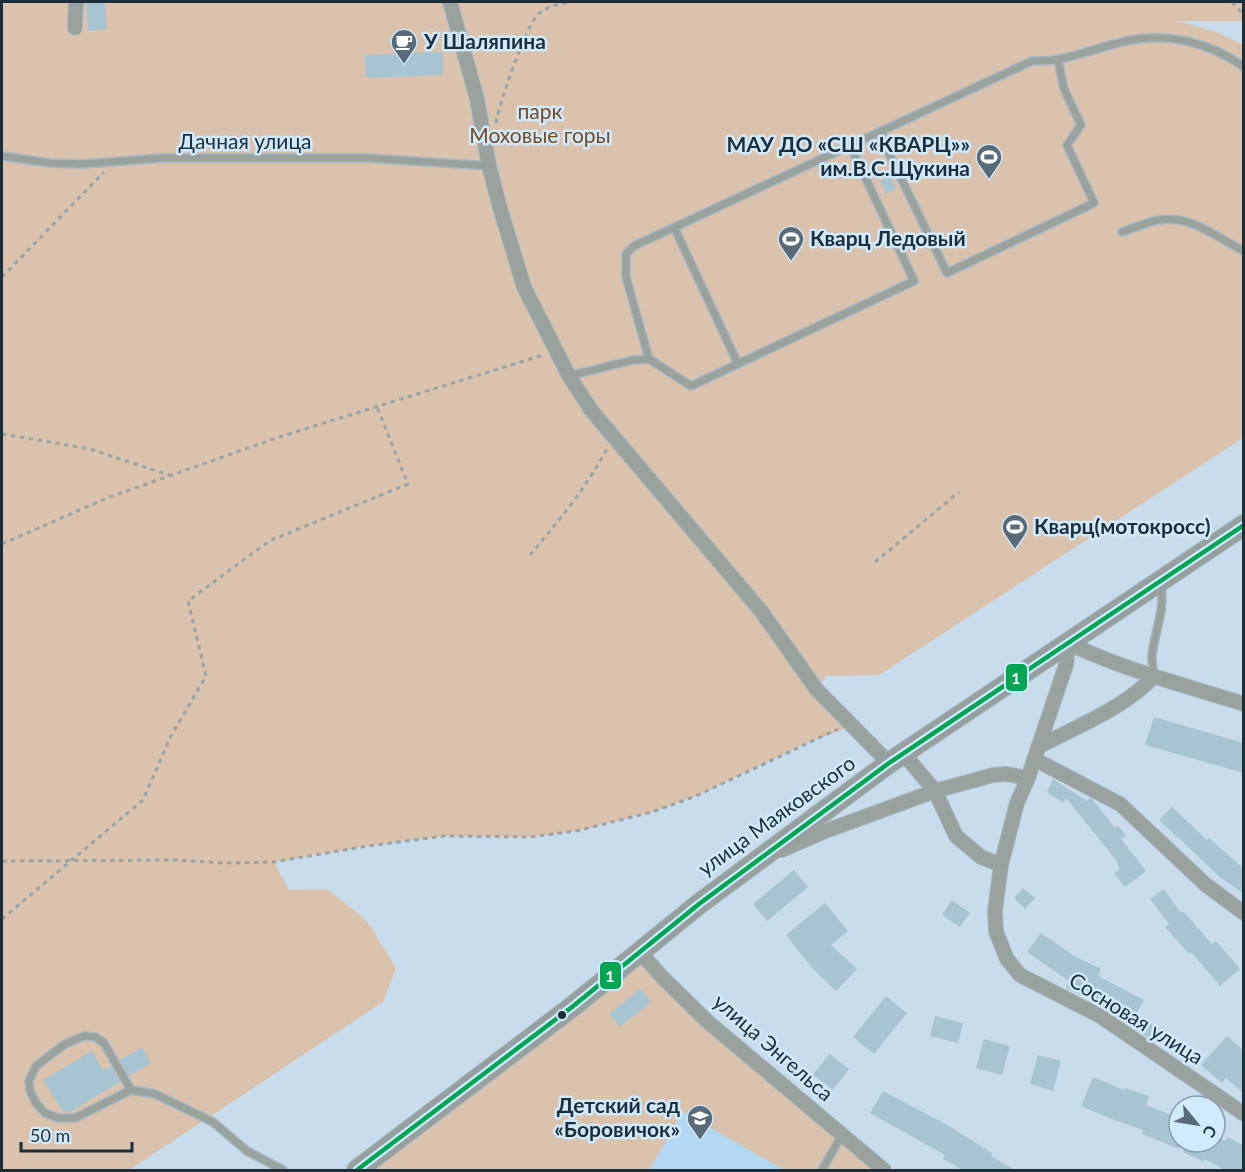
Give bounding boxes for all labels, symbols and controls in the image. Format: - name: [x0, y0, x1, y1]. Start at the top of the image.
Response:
- cafe icon: У Шаляпина: [389, 27, 419, 65]
- place label: У Шаляпина: [423, 28, 546, 53]
- park label: парк Моховые горы: [469, 98, 611, 147]
- street label: Дачная улица: [178, 128, 312, 153]
- place label: МАУ ДО «СШ «КВАРЦ»» им.В.С.Щукина: [727, 131, 970, 180]
- sports icon: МАУ ДО «СШ «КВАРЦ»» им.В.С.Щукина: [974, 142, 1004, 180]
- sports icon: Кварц Ледовый: [776, 224, 806, 262]
- place label: Кварц Ледовый: [810, 225, 966, 250]
- sports icon: Кварц(мотокросс): [1000, 512, 1030, 550]
- place label: Кварц(мотокросс): [1034, 513, 1210, 538]
- line badge: 1: [1005, 663, 1028, 692]
- text: 1: [1011, 668, 1021, 687]
- street label: улица Маяковского: [693, 749, 860, 880]
- line badge: 1: [599, 961, 622, 990]
- text: 1: [605, 966, 615, 985]
- street label: Сосновая улица: [1065, 966, 1208, 1069]
- street label: улица Энгельса: [709, 988, 839, 1106]
- unlabelled marker: [556, 1009, 568, 1021]
- place label: Детский сад «Боровичок»: [554, 1092, 680, 1141]
- north arrow: [1167, 1094, 1227, 1154]
- school or university icon: Детский сад «Боровичок»: [685, 1103, 715, 1141]
- scale bar: [21, 1115, 132, 1153]
- text: С: [1199, 1122, 1221, 1141]
- text: 50 m: [30, 1124, 70, 1146]

